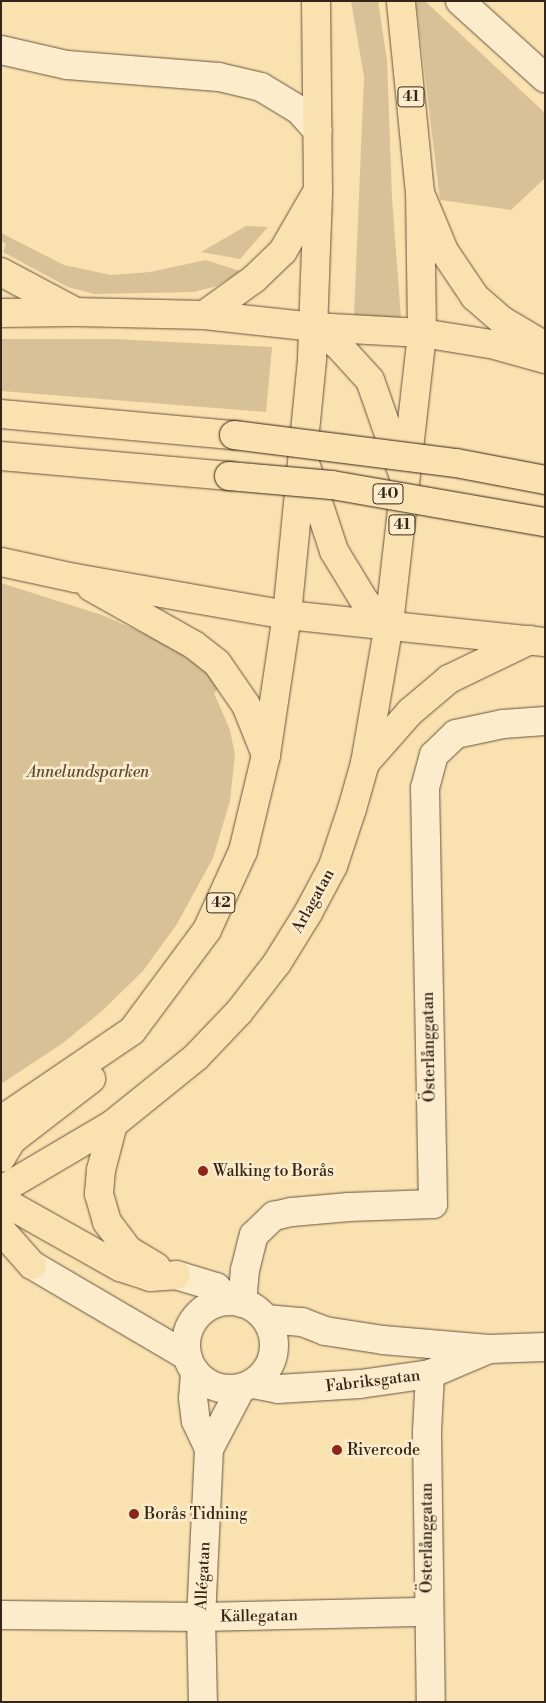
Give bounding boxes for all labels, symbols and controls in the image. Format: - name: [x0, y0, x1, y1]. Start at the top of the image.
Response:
- road number: 41: [397, 84, 425, 110]
- road number: 40: [372, 482, 404, 506]
- road number: 41: [388, 512, 416, 538]
- park label: Annelundsparken: [27, 762, 149, 782]
- street label: Arlagatan: [288, 866, 338, 936]
- road number: 42: [206, 890, 236, 916]
- street label: Österlånggatan: [418, 992, 440, 1102]
- place label: Walking to Borås: [213, 1161, 334, 1181]
- marker: Walking to Borås: [197, 1165, 209, 1177]
- street label: Fabriksgatan: [325, 1366, 421, 1396]
- place label: Rivercode: [347, 1440, 420, 1460]
- marker: Rivercode: [331, 1444, 343, 1456]
- street label: Österlånggatan: [417, 1483, 437, 1593]
- place label: Borås Tidning: [144, 1504, 248, 1524]
- marker: Borås Tidning: [128, 1508, 140, 1520]
- street label: Allégatan: [192, 1541, 214, 1611]
- street label: Källegatan: [220, 1606, 298, 1626]

